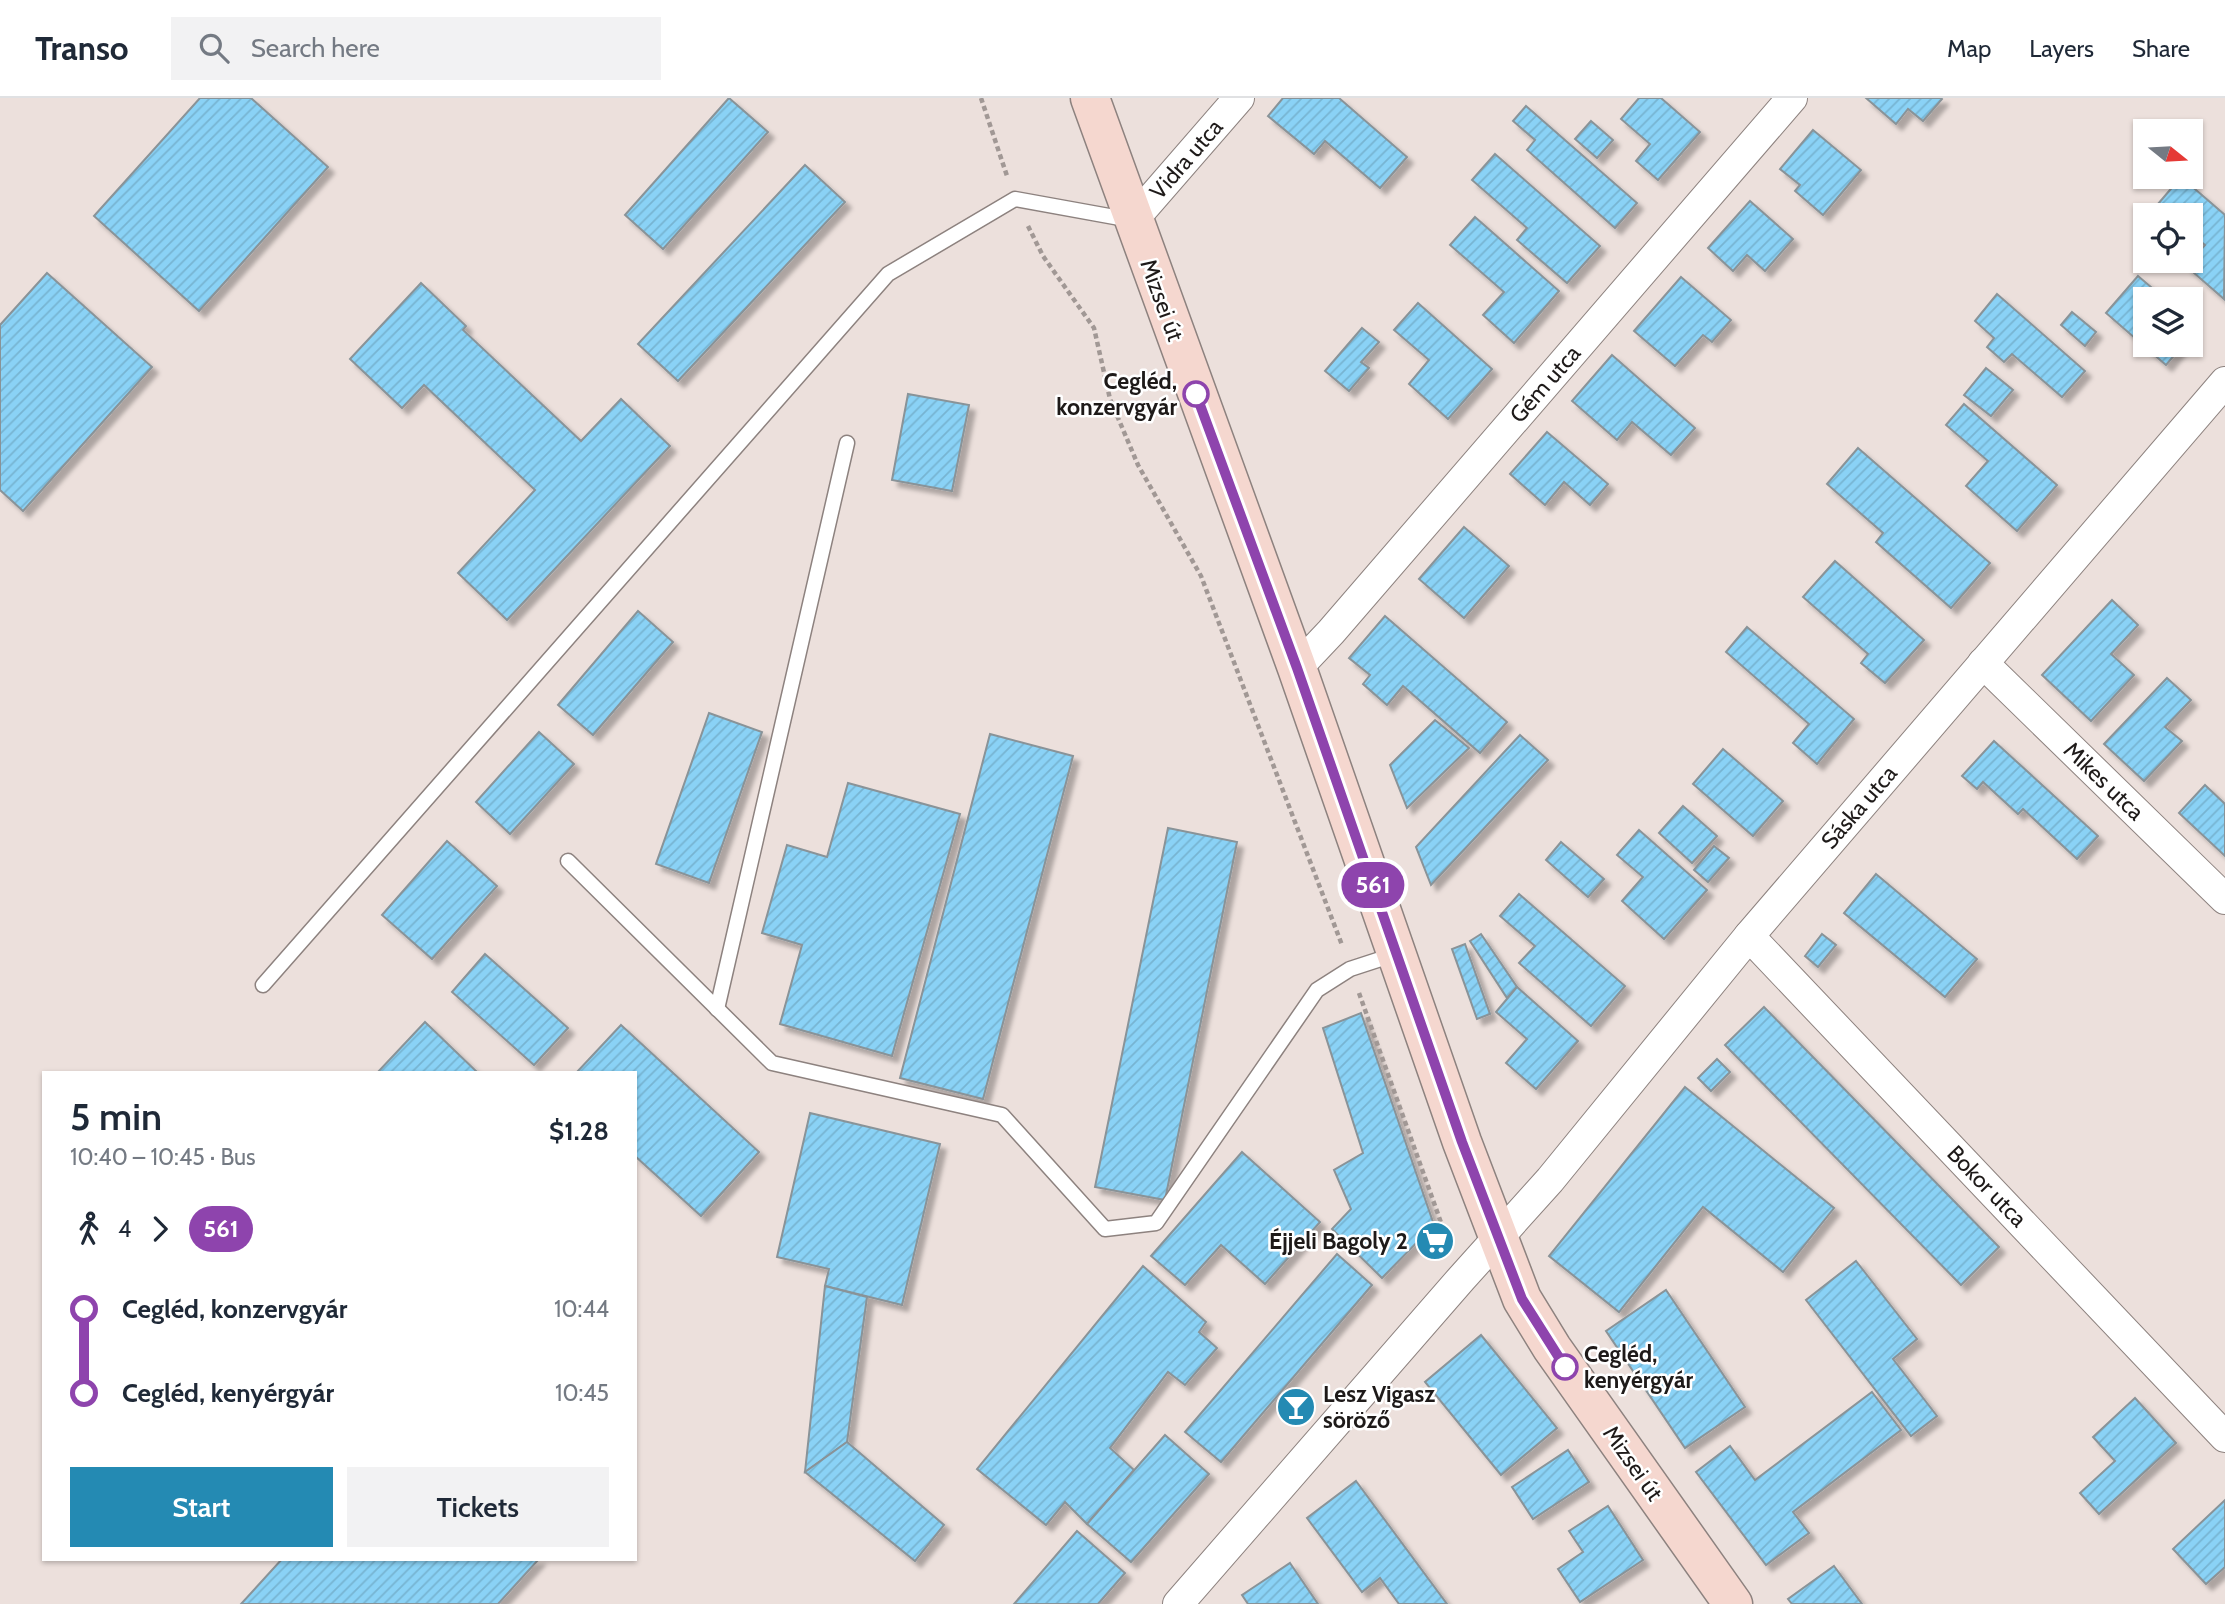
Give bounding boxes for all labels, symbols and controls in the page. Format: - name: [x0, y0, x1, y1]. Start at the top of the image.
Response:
- search box: [171, 17, 661, 80]
- text: Transo: [35, 28, 129, 68]
- icon: search: [195, 29, 233, 67]
- text: Search here: [251, 32, 380, 64]
- text: Map: [1947, 34, 1991, 63]
- text: Layers: [2029, 34, 2094, 63]
- text: Share: [2132, 34, 2190, 63]
- street label: Vidra utca: [1144, 113, 1228, 205]
- north arrow: [2133, 119, 2203, 189]
- map controls: [2133, 119, 2203, 357]
- button: locate: [2133, 203, 2203, 273]
- street label: Mizsei út: [1134, 255, 1190, 345]
- button: layers: [2133, 287, 2203, 357]
- street label: Gém utca: [1504, 339, 1586, 429]
- place label: Cegléd, konzervgyár: [1056, 367, 1177, 421]
- marker: Cegléd, konzervgyár: [1183, 381, 1209, 407]
- street label: Mikes utca: [2058, 736, 2150, 826]
- street label: Sáska utca: [1815, 759, 1903, 855]
- line badge: 561: [1333, 862, 1413, 908]
- text: 561: [1355, 870, 1391, 899]
- text: 5 min: [70, 1093, 162, 1140]
- text: $1.28: [549, 1115, 609, 1147]
- street label: Bokor utca: [1941, 1139, 2033, 1233]
- text: 10:40 – 10:45 · Bus: [70, 1143, 256, 1171]
- icon: walk: [70, 1210, 108, 1248]
- icon: forward: [141, 1210, 179, 1248]
- text: 561: [203, 1214, 239, 1243]
- text: 4: [118, 1215, 131, 1243]
- supermarket icon: Éjjeli Bagoly 2: [1414, 1220, 1456, 1262]
- place label: Éjjeli Bagoly 2: [1269, 1227, 1408, 1255]
- text: Cegléd, konzervgyár: [122, 1293, 347, 1325]
- text: 10:44: [554, 1295, 609, 1323]
- place label: Cegléd, kenyérgyár: [1584, 1340, 1693, 1394]
- marker: Cegléd, kenyérgyár: [1552, 1354, 1578, 1380]
- text: Cegléd, kenyérgyár: [122, 1377, 334, 1409]
- text: 10:45: [555, 1379, 609, 1407]
- place label: Lesz Vigasz söröző: [1323, 1380, 1435, 1434]
- bar icon: Lesz Vigasz söröző: [1275, 1386, 1317, 1428]
- street label: Mizsei út: [1597, 1420, 1669, 1506]
- button: Start: [70, 1467, 333, 1547]
- button: Tickets: [347, 1467, 609, 1547]

